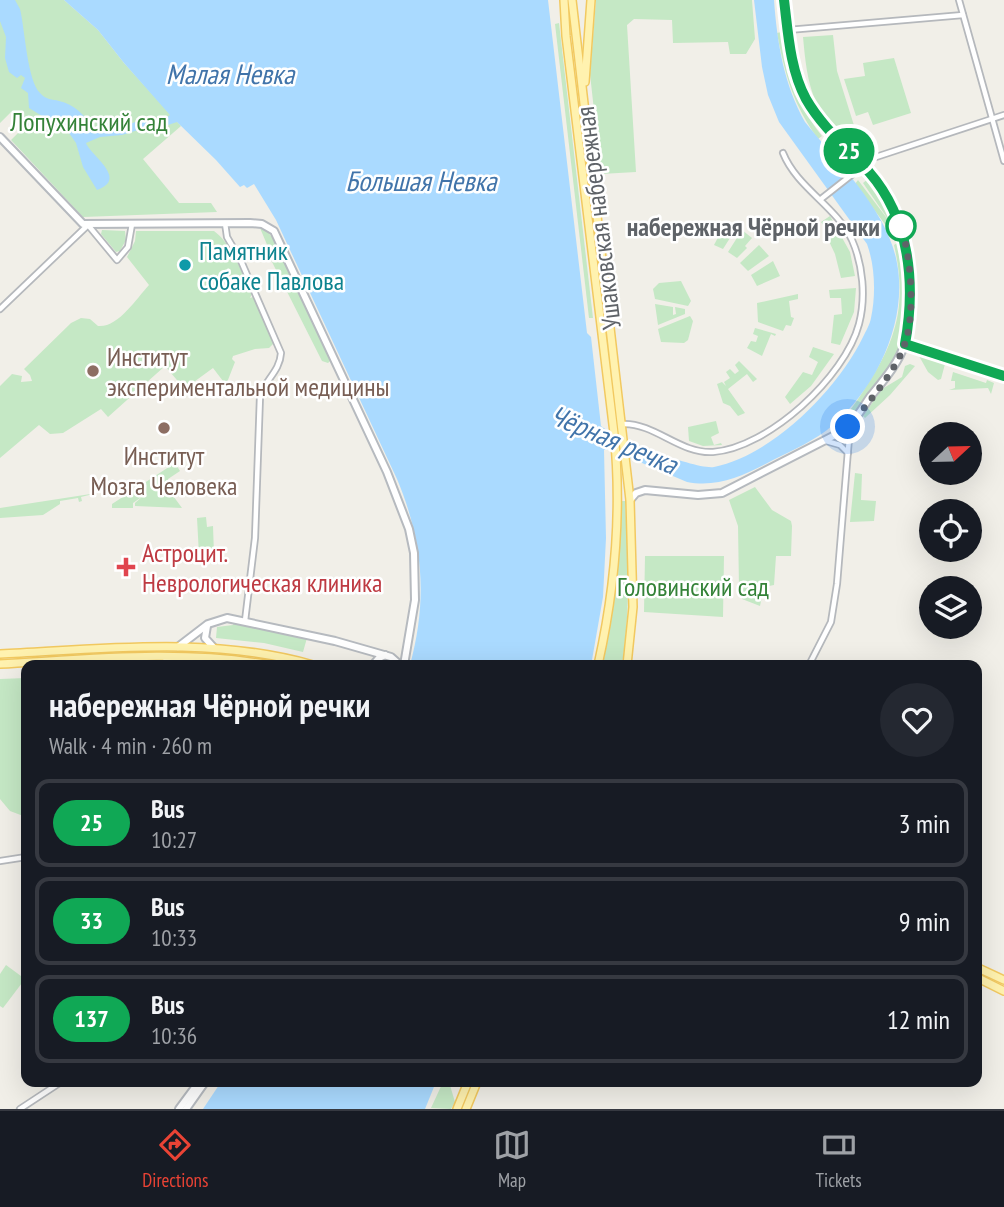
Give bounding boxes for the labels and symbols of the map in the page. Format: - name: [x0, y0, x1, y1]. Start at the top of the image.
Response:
- water label: Малая Невка: [166, 55, 296, 92]
- park label: Лопухинский сад: [9, 105, 168, 138]
- street label: Ушаковская набережная: [568, 105, 628, 331]
- line badge: 25: [818, 128, 880, 174]
- water label: Большая Невка: [345, 162, 498, 199]
- place label: набережная Чёрной речки: [627, 210, 880, 243]
- marker: набережная Чёрной речки: [886, 211, 916, 241]
- place label: Памятник собаке Павлова: [199, 234, 344, 297]
- marker: Памятник собаке Павлова: [177, 257, 193, 273]
- place label: Институт экспериментальной медицины: [107, 340, 389, 403]
- marker: Институт экспериментальной медицины: [85, 363, 101, 379]
- water label: Чёрная речка: [545, 396, 685, 483]
- your location: [830, 409, 865, 444]
- marker: Институт Мозга Человека: [156, 420, 172, 436]
- north arrow: [919, 422, 982, 485]
- place label: Институт Мозга Человека: [90, 439, 238, 502]
- place label: Астроцит. Неврологическая клиника: [142, 536, 382, 599]
- marker: Астроцит. Неврологическая клиника: [116, 557, 136, 577]
- park label: Головинский сад: [617, 570, 769, 603]

